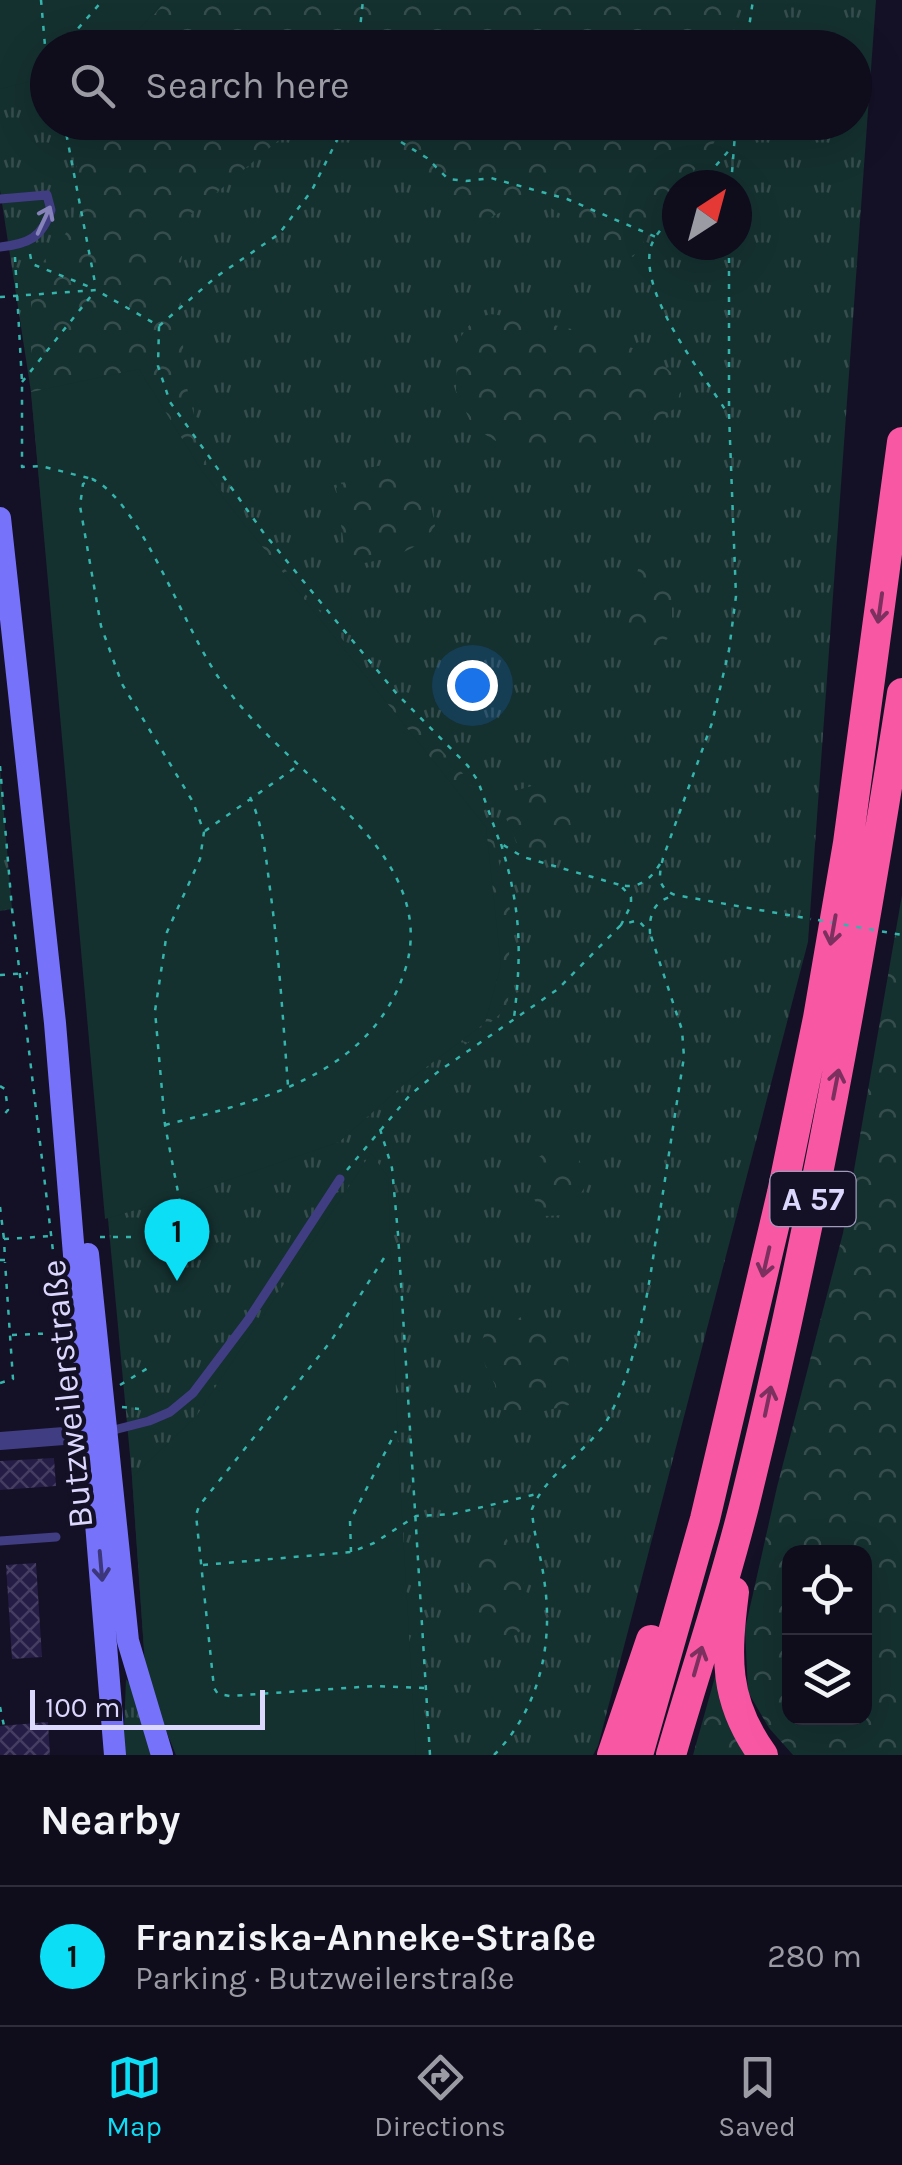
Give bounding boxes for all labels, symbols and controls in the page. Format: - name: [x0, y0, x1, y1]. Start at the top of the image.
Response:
- search box: [30, 30, 872, 140]
- icon: search: [65, 58, 120, 113]
- text: Search here: [145, 63, 349, 108]
- north arrow: [662, 170, 752, 260]
- one-way arrow: [36, 206, 54, 236]
- one-way arrow: [870, 592, 888, 624]
- your location: [447, 660, 498, 711]
- one-way arrow: [823, 913, 842, 946]
- one-way arrow: [827, 1068, 846, 1100]
- road number: A 57: [770, 1172, 856, 1226]
- pin: 1: [144, 1198, 210, 1281]
- one-way arrow: [756, 1245, 774, 1277]
- street label: Butzweilerstraße: [33, 1258, 101, 1530]
- one-way arrow: [759, 1386, 778, 1418]
- map controls: [782, 1545, 872, 1725]
- button: locate: [782, 1545, 872, 1635]
- one-way arrow: [91, 1549, 110, 1581]
- button: layers: [782, 1635, 872, 1725]
- one-way arrow: [690, 1646, 708, 1678]
- scale bar: [30, 1685, 265, 1730]
- text: 100 m: [45, 1691, 120, 1724]
- text: Nearby: [40, 1795, 180, 1845]
- text: Franziska-Anneke-Straße: [135, 1915, 596, 1960]
- text: 1: [67, 1938, 78, 1975]
- text: 280 m: [767, 1938, 862, 1975]
- text: Parking · Butzweilerstraße: [135, 1960, 514, 1997]
- tab: Map: [106, 2050, 162, 2143]
- tab: Directions: [374, 2050, 506, 2143]
- tab: Saved: [718, 2050, 796, 2143]

